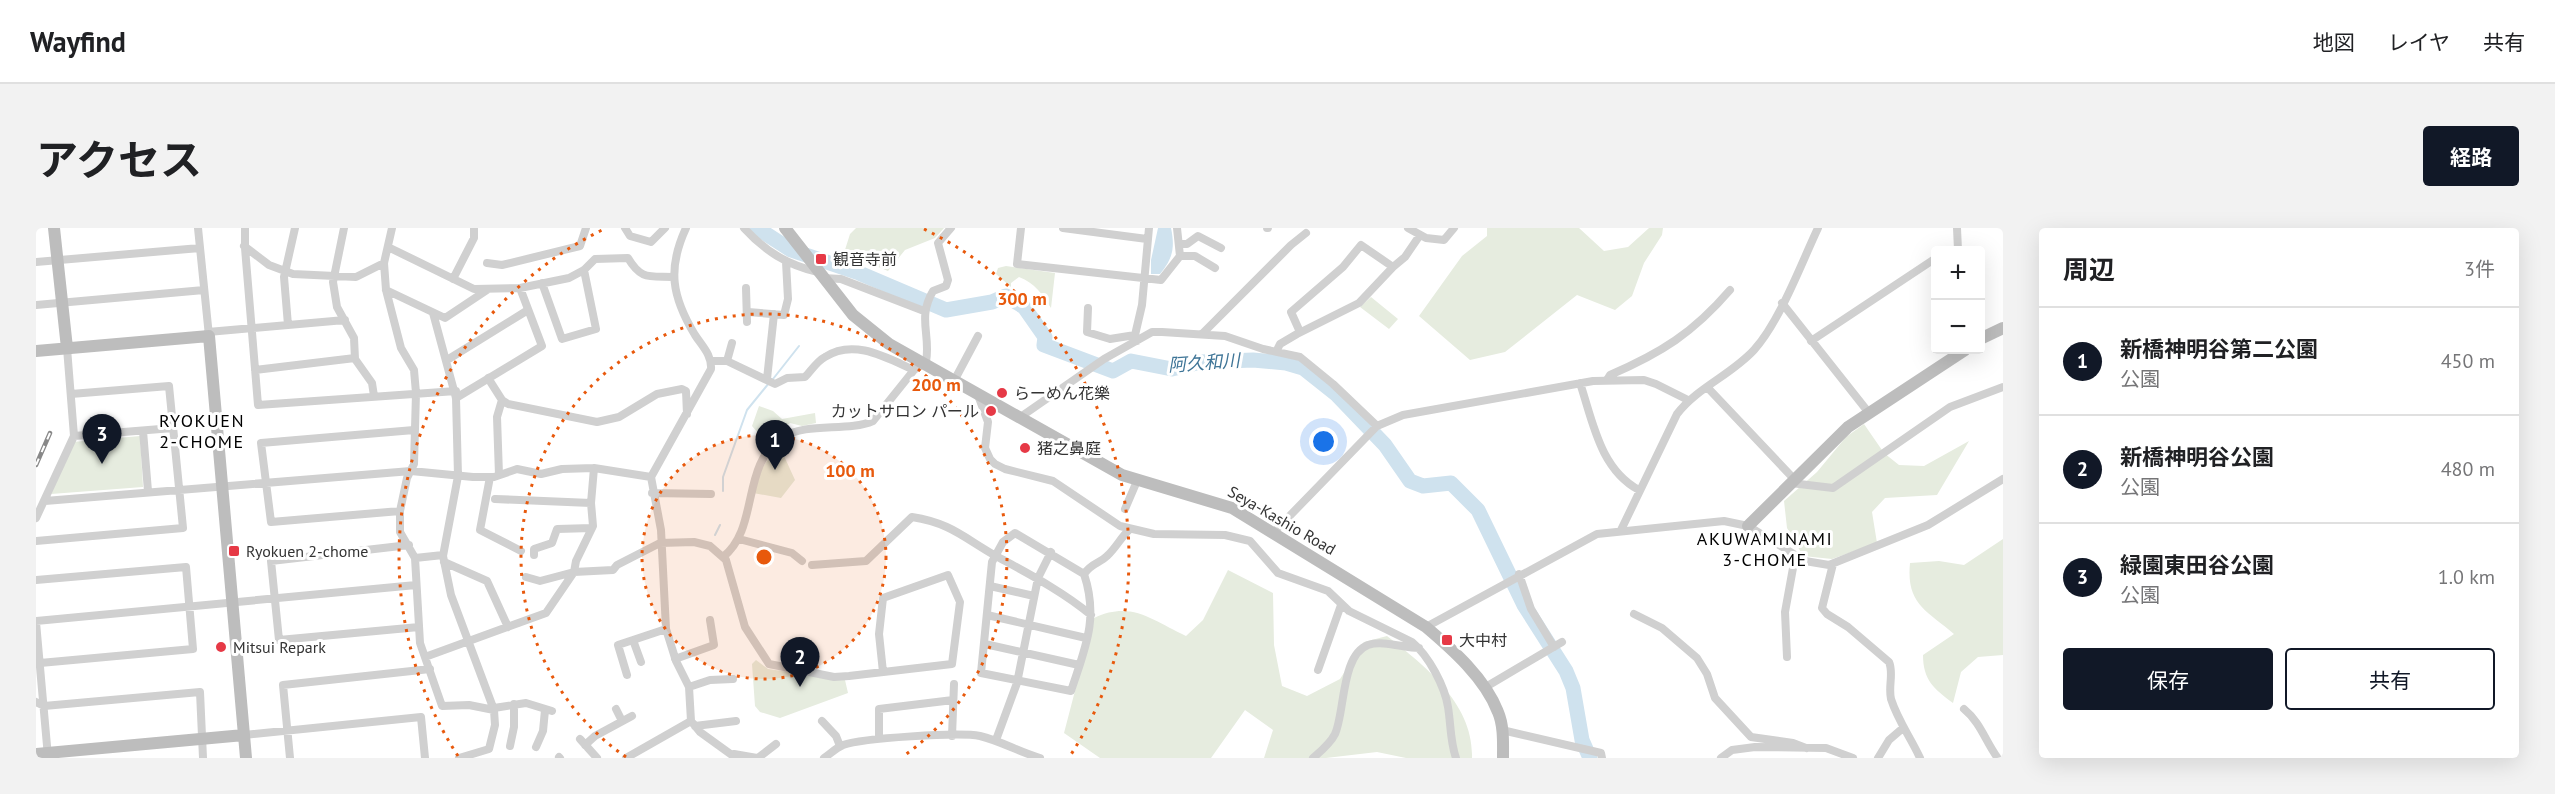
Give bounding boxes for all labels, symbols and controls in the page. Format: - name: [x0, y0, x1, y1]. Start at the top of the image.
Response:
- text: Wayfind: [30, 23, 126, 60]
- text: 地図: [2313, 29, 2355, 56]
- text: レイヤ: [2388, 29, 2450, 56]
- text: 共有: [2483, 29, 2525, 56]
- button: 経路: [2423, 126, 2519, 186]
- text: アクセス: [36, 132, 202, 187]
- map controls: [1931, 246, 1985, 354]
- button: +: [1931, 246, 1985, 300]
- place label: 観音寺前: [833, 249, 897, 269]
- marker: 観音寺前: [814, 252, 828, 266]
- text: 周辺: [2063, 253, 2115, 286]
- text: 3件: [2464, 256, 2495, 282]
- text: 300 m: [997, 287, 1047, 310]
- button: −: [1931, 300, 1985, 354]
- text: 新橋神明谷第二公園: [2120, 335, 2318, 363]
- water label: 阿久和川: [1167, 348, 1243, 376]
- text: 1: [2077, 348, 2088, 374]
- text: 450 m: [2441, 348, 2495, 374]
- text: 公園: [2120, 366, 2160, 392]
- text: 200 m: [911, 373, 961, 396]
- place label: らーめん花樂: [1014, 383, 1110, 403]
- marker: らーめん花樂: [995, 386, 1009, 400]
- place label: カットサロン パール: [831, 401, 979, 421]
- marker: カットサロン パール: [984, 404, 998, 418]
- district label: RYOKUEN 2-CHOME: [159, 409, 245, 453]
- pin: 3: [82, 414, 122, 464]
- pin: 1: [756, 420, 794, 470]
- your location: [1309, 427, 1338, 456]
- place label: 猪之鼻庭: [1037, 438, 1101, 458]
- marker: 猪之鼻庭: [1018, 441, 1032, 455]
- text: 新橋神明谷公園: [2120, 443, 2274, 471]
- text: 2: [2077, 456, 2088, 482]
- text: 480 m: [2441, 456, 2495, 482]
- text: 100 m: [825, 459, 875, 482]
- text: 公園: [2120, 474, 2160, 500]
- street label: Seya-Kashio Road: [1225, 481, 1339, 559]
- district label: AKUWAMINAMI 3-CHOME: [1697, 527, 1833, 571]
- place label: Ryokuen 2-chome: [246, 541, 368, 561]
- marker: Ryokuen 2-chome: [227, 544, 241, 558]
- centre of rings: [754, 547, 774, 567]
- text: 緑園東田谷公園: [2120, 551, 2274, 579]
- text: 3: [2077, 564, 2088, 590]
- text: 1.0 km: [2438, 564, 2495, 590]
- text: 公園: [2120, 582, 2160, 608]
- place label: 大中村: [1459, 630, 1507, 650]
- marker: 大中村: [1440, 633, 1454, 647]
- place label: Mitsui Repark: [233, 637, 326, 657]
- pin: 2: [780, 638, 819, 687]
- marker: Mitsui Repark: [214, 640, 228, 654]
- button: 保存: [2063, 648, 2273, 710]
- button: 共有: [2285, 648, 2495, 710]

